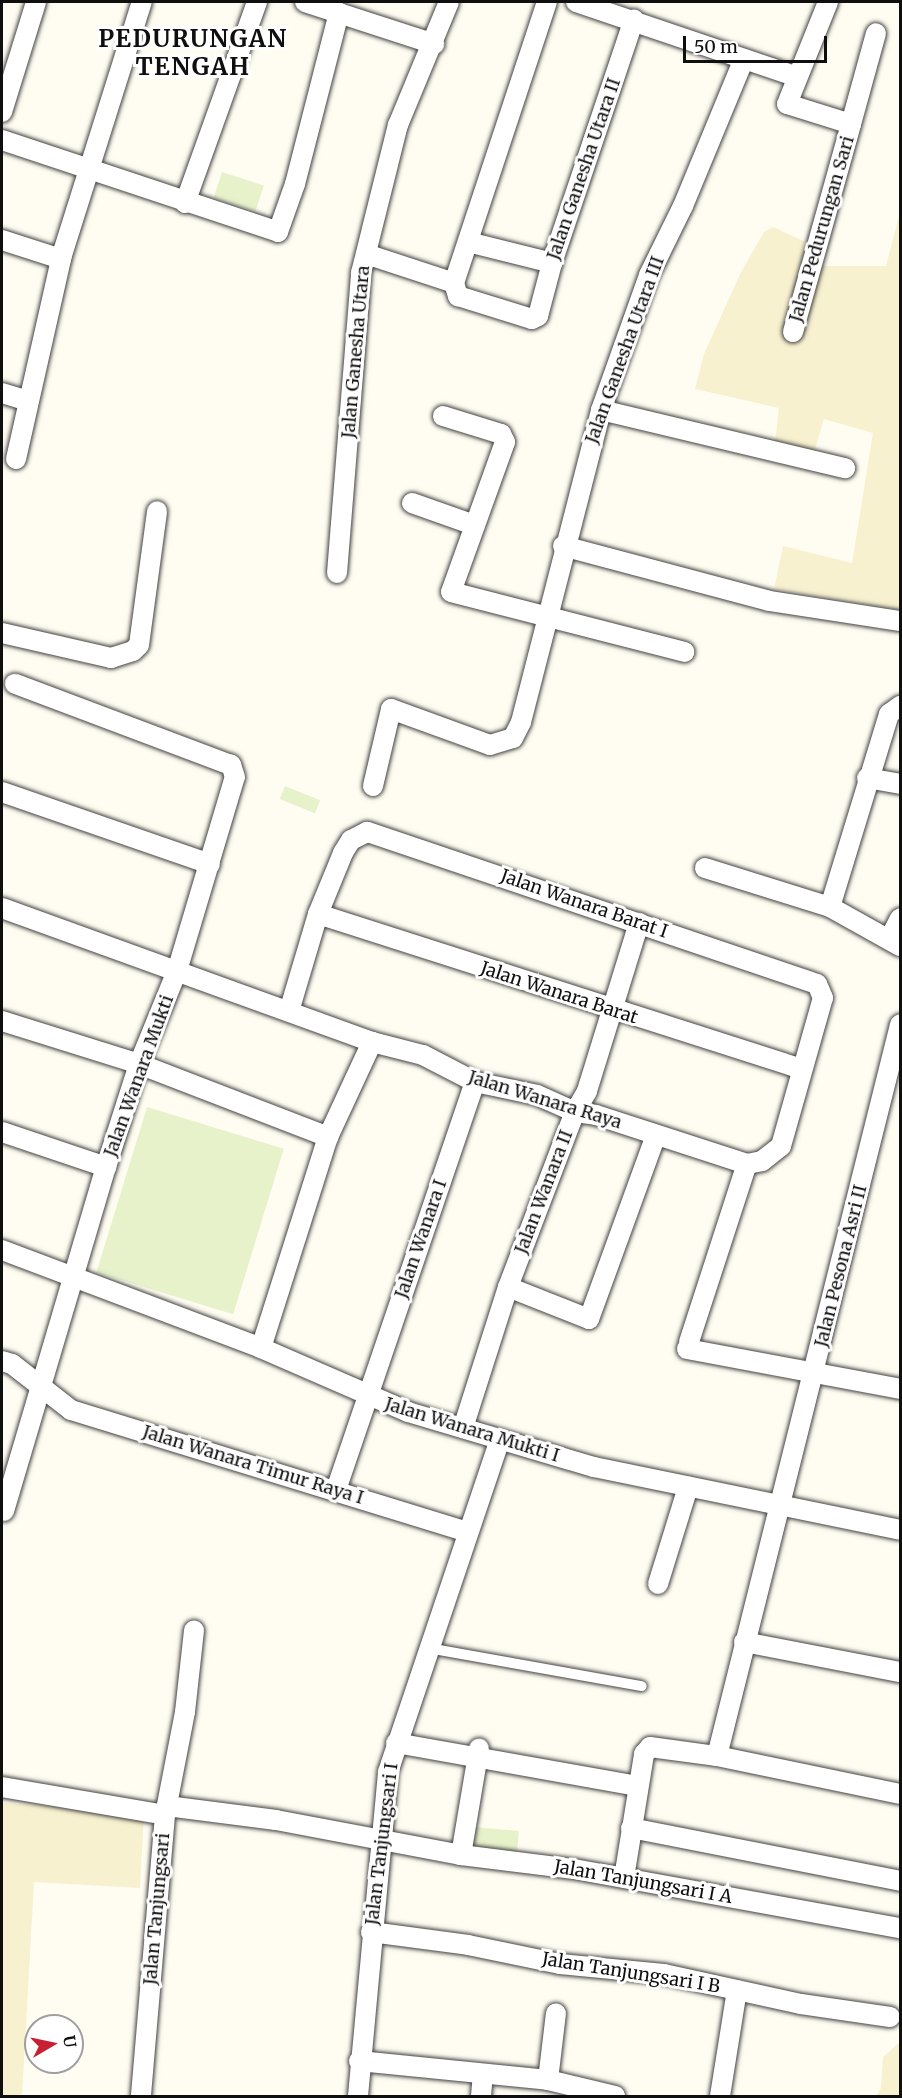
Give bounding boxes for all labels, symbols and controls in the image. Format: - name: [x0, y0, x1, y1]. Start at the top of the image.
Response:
- scale bar: [686, 24, 830, 62]
- district label: PEDURUNGAN TENGAH: [98, 25, 288, 81]
- text: 50 m: [694, 35, 738, 58]
- street label: Jalan Ganesha Utara II: [543, 75, 625, 263]
- street label: Jalan Pedurungan Sari: [785, 133, 859, 325]
- street label: Jalan Ganesha Utara III: [581, 253, 669, 447]
- street label: Jalan Ganesha Utara: [338, 265, 374, 439]
- street label: Jalan Wanara Barat I: [498, 865, 670, 943]
- street label: Jalan Wanara Barat: [478, 957, 640, 1029]
- street label: Jalan Wanara Mukti: [100, 992, 178, 1160]
- street label: Jalan Wanara Raya: [466, 1066, 624, 1134]
- street label: Jalan Wanara II: [510, 1127, 578, 1257]
- street label: Jalan Wanara I: [391, 1177, 451, 1301]
- street label: Jalan Pesona Asri II: [810, 1183, 872, 1349]
- street label: Jalan Wanara Mukti I: [382, 1393, 562, 1467]
- street label: Jalan Wanara Timur Raya I: [140, 1421, 366, 1509]
- street label: Jalan Tanjungsari I: [361, 1762, 403, 1926]
- street label: Jalan Tanjungsari: [140, 1832, 174, 1986]
- street label: Jalan Tanjungsari I A: [552, 1856, 734, 1908]
- street label: Jalan Tanjungsari I B: [540, 1948, 722, 1998]
- north arrow: [24, 2014, 84, 2074]
- text: U: [59, 2034, 81, 2049]

